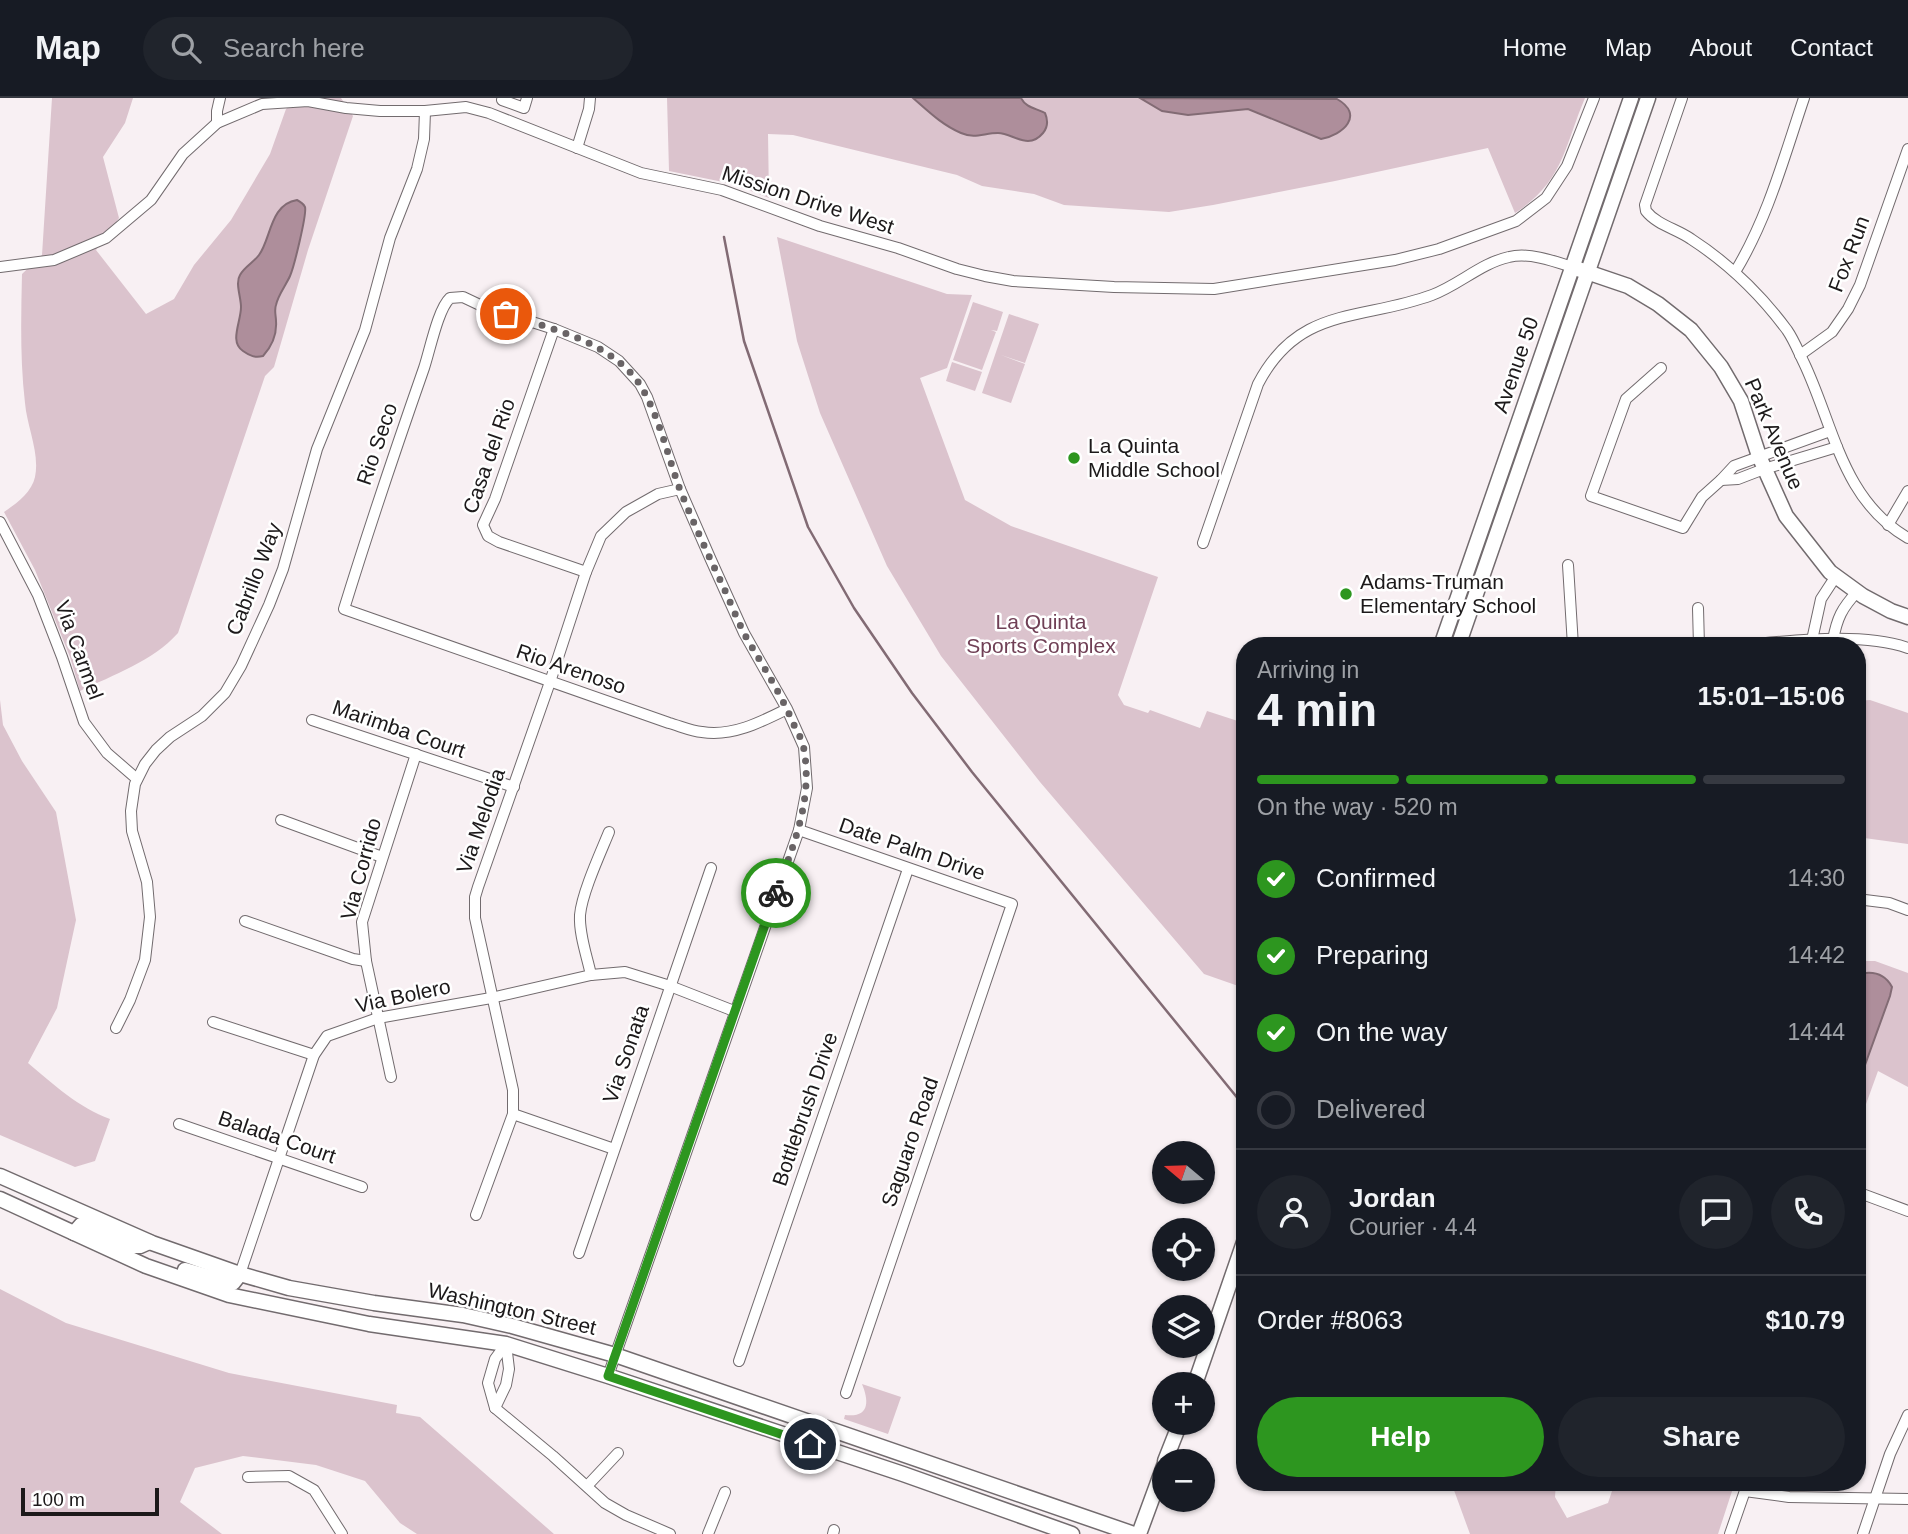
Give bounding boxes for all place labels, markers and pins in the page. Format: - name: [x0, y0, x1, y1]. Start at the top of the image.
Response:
- pin: [476, 284, 536, 344]
- place label: La Quinta Middle School: [1088, 434, 1220, 481]
- marker: La Quinta Middle School: [1066, 450, 1082, 466]
- place label: Adams-Truman Elementary School: [1360, 570, 1536, 617]
- marker: Adams-Truman Elementary School: [1338, 586, 1354, 602]
- pin: [780, 1414, 840, 1474]

